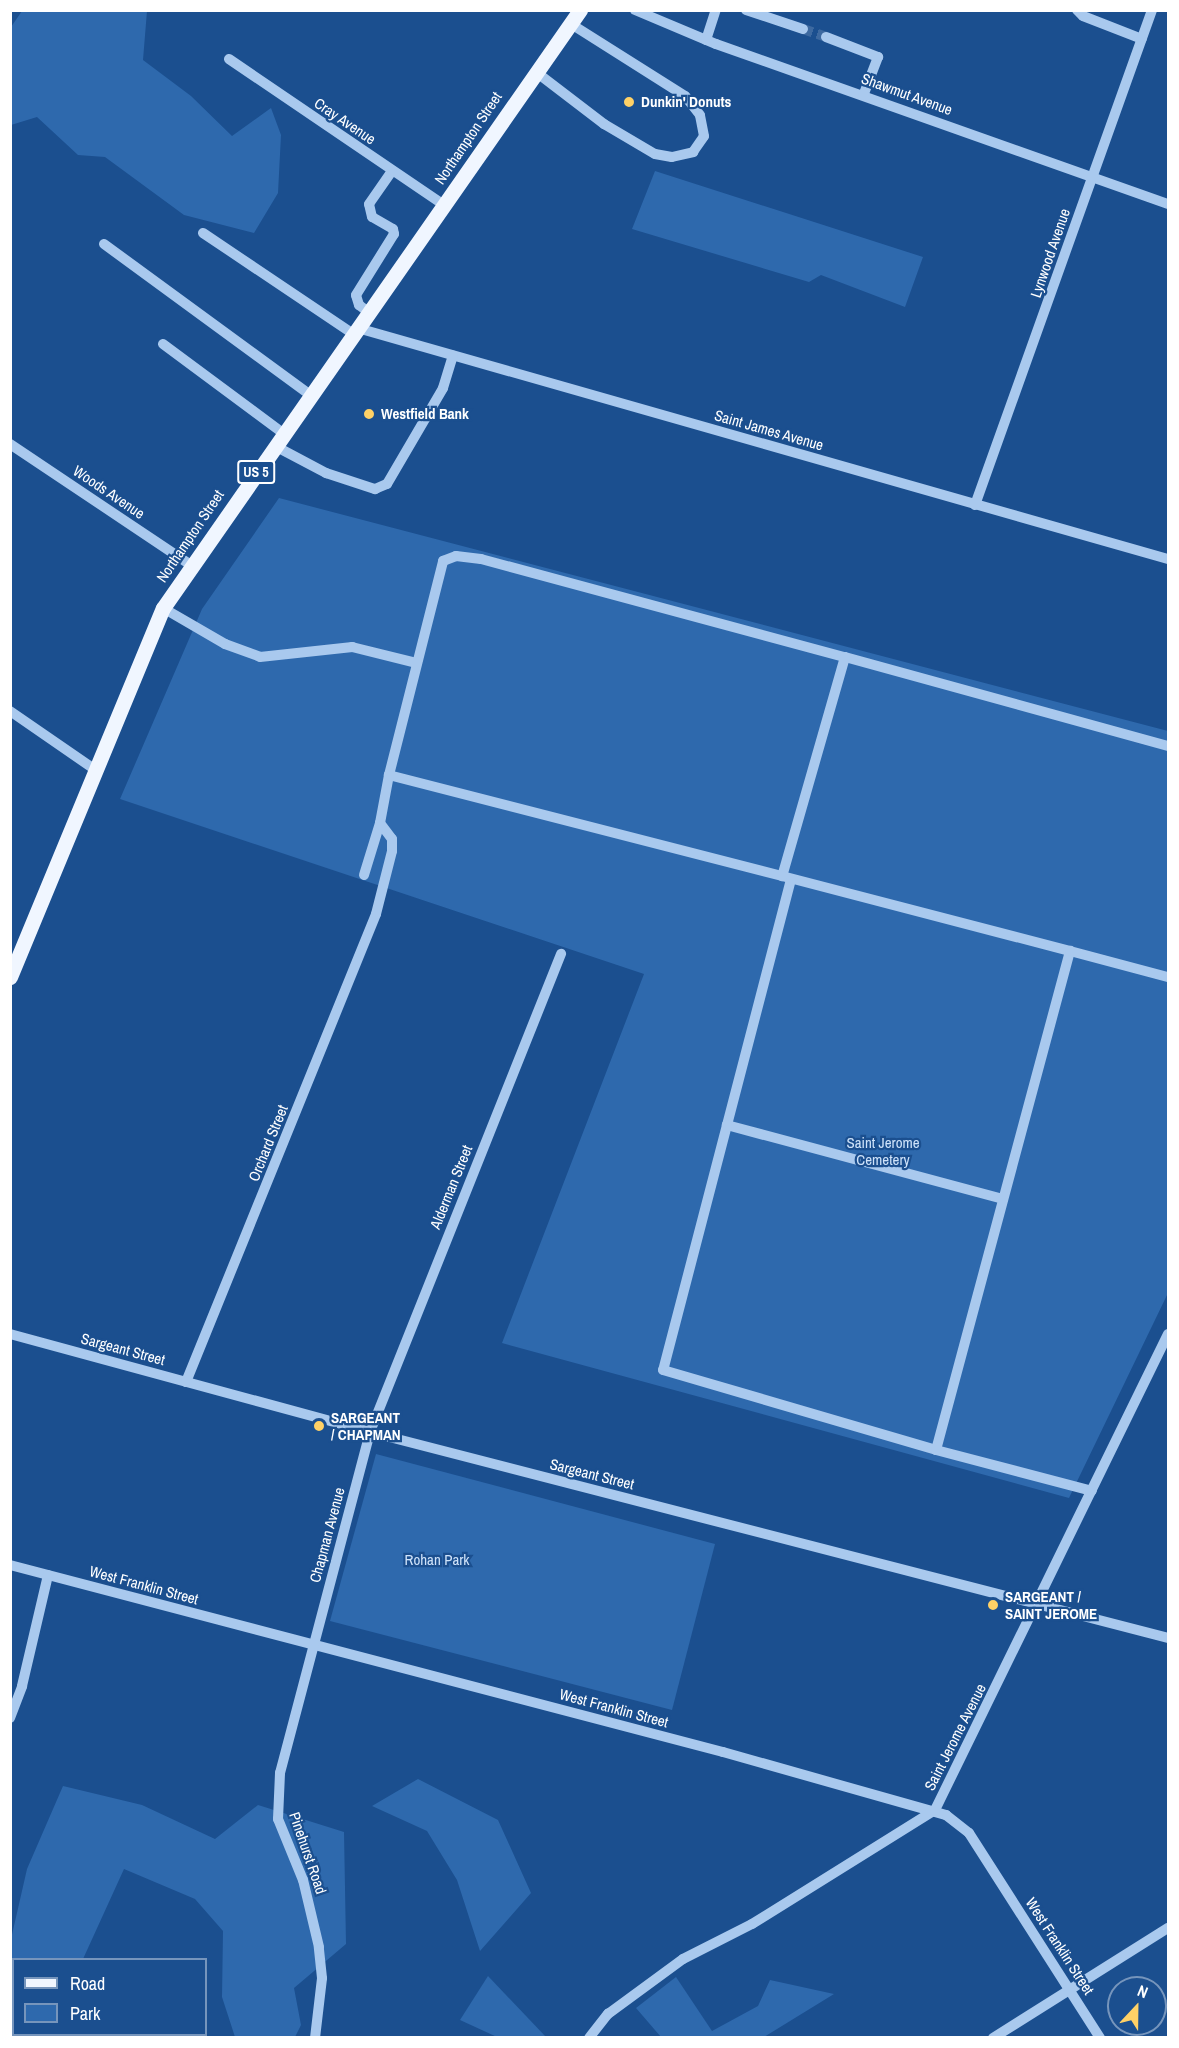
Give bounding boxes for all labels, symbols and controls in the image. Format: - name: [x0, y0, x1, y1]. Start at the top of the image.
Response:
- street label: Shawmut Avenue: [859, 69, 955, 119]
- street label: Northampton Street: [431, 88, 505, 188]
- place label: Dunkin' Donuts: [641, 93, 731, 111]
- street label: Cray Avenue: [311, 94, 379, 148]
- marker: Dunkin' Donuts: [622, 95, 636, 109]
- street label: Lynwood Avenue: [1026, 206, 1074, 300]
- place label: Westfield Bank: [381, 405, 469, 423]
- street label: Saint James Avenue: [712, 406, 826, 454]
- marker: Westfield Bank: [362, 407, 376, 421]
- street label: Woods Avenue: [70, 461, 148, 523]
- road number: US 5: [236, 461, 276, 483]
- street label: Northampton Street: [153, 486, 227, 586]
- street label: Orchard Street: [245, 1102, 291, 1184]
- park label: Saint Jerome Cemetery: [846, 1133, 920, 1168]
- street label: Alderman Street: [426, 1142, 476, 1232]
- street label: Sargeant Street: [79, 1329, 167, 1369]
- place label: SARGEANT / CHAPMAN: [331, 1408, 401, 1443]
- marker: SARGEANT / CHAPMAN: [312, 1419, 326, 1433]
- street label: Sargeant Street: [548, 1455, 636, 1493]
- street label: Chapman Avenue: [306, 1485, 348, 1585]
- park label: Rohan Park: [405, 1551, 469, 1569]
- street label: West Franklin Street: [88, 1562, 200, 1608]
- place label: SARGEANT / SAINT JEROME: [1005, 1587, 1097, 1622]
- marker: SARGEANT / SAINT JEROME: [986, 1598, 1000, 1612]
- street label: Saint Jerome Avenue: [920, 1680, 990, 1794]
- street label: West Franklin Street: [558, 1685, 670, 1731]
- street label: Pinehurst Road: [286, 1810, 330, 1896]
- street label: West Franklin Street: [1022, 1894, 1098, 1998]
- legend: [12, 1958, 207, 2036]
- text: Road: [70, 1971, 105, 1996]
- north arrow: [1107, 1976, 1167, 2036]
- text: N: [1134, 1979, 1152, 2003]
- text: Park: [70, 2001, 100, 2026]

